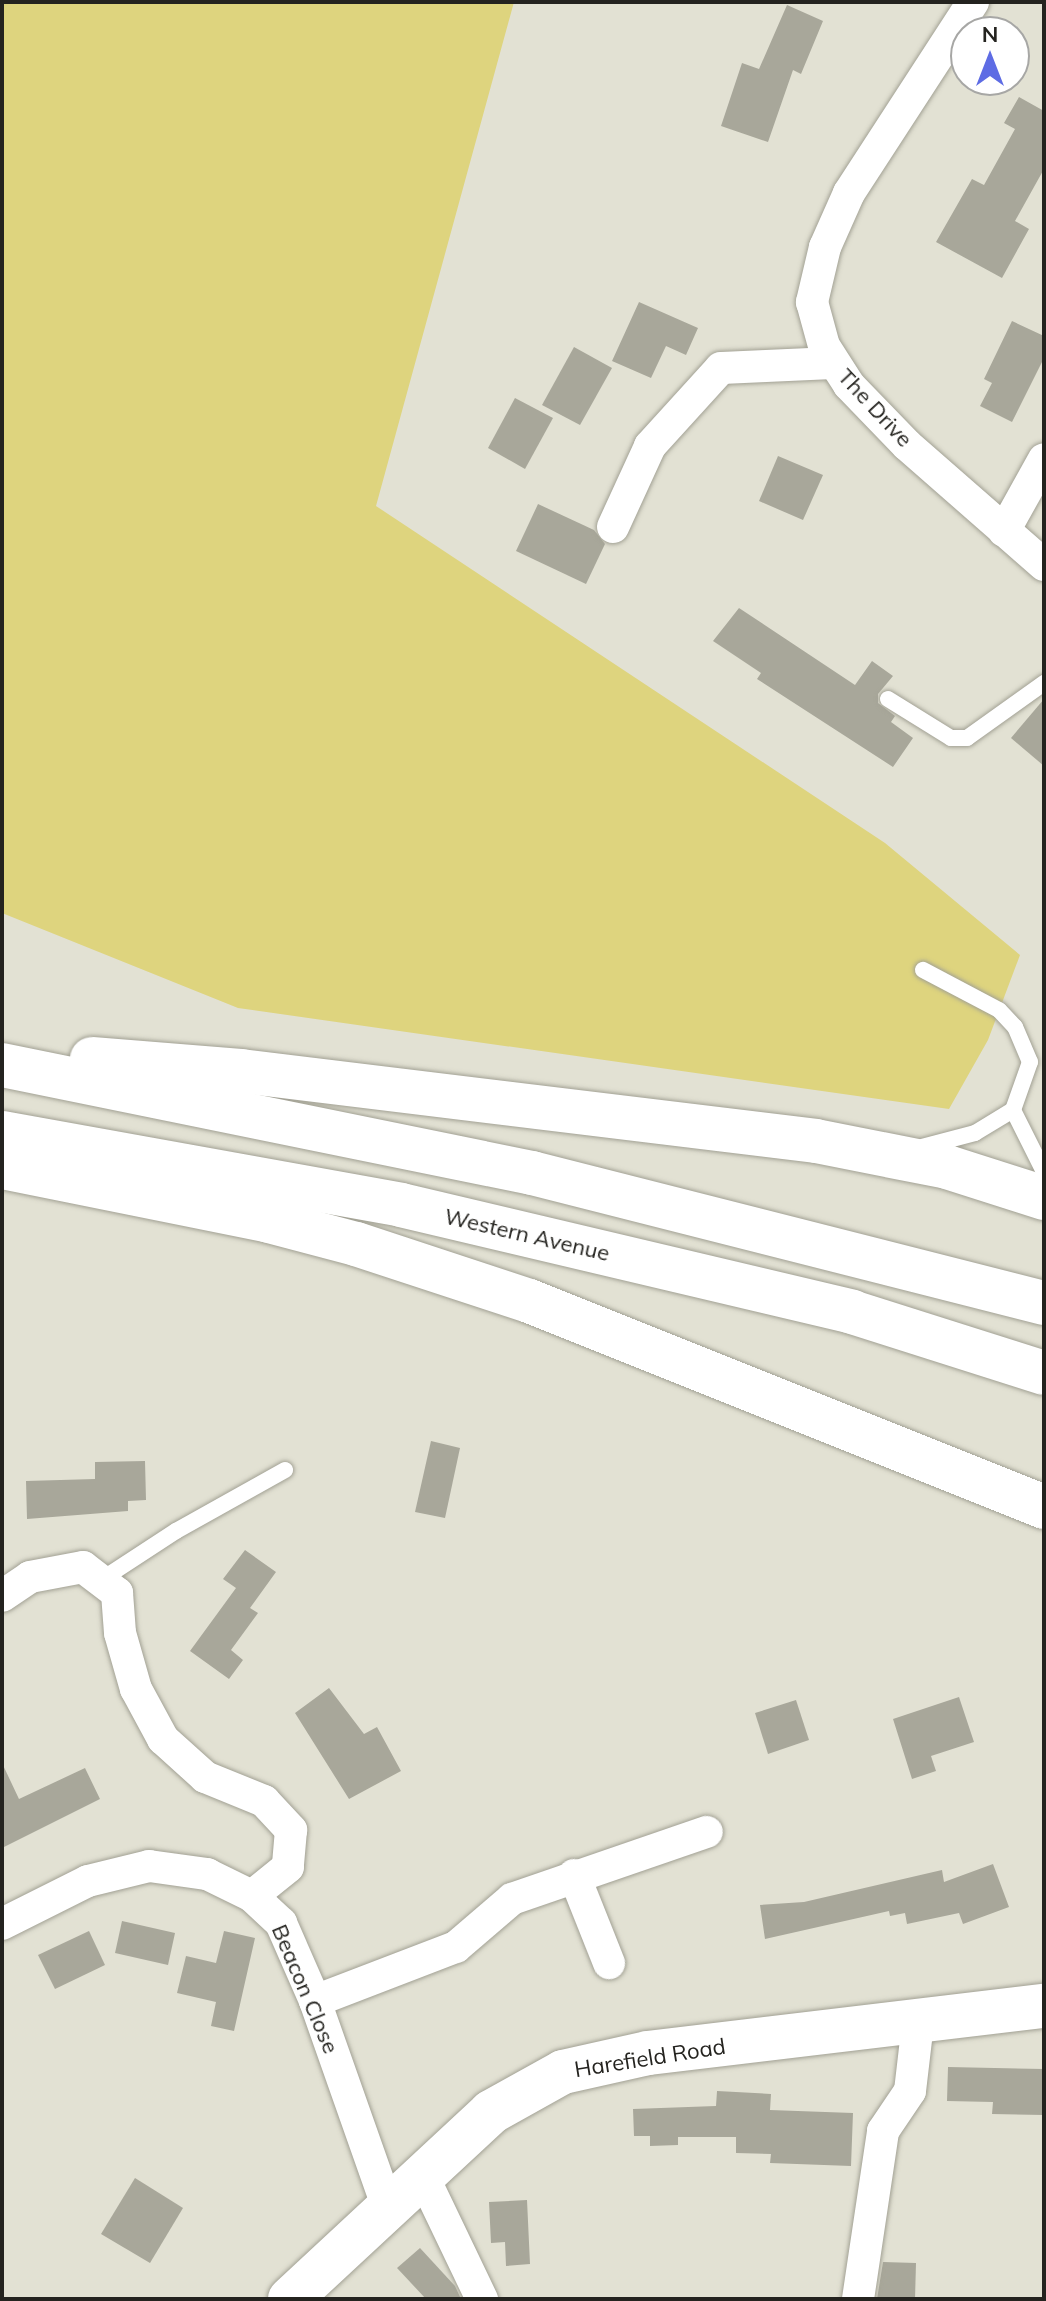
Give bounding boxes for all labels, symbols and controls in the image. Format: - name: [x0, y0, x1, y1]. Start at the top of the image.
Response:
- north arrow: [950, 16, 1030, 96]
- text: N: [982, 20, 998, 48]
- street label: The Drive: [832, 364, 918, 452]
- street label: Western Avenue: [442, 1203, 612, 1267]
- street label: Beacon Close: [266, 1920, 344, 2058]
- street label: Harefield Road: [573, 2033, 727, 2083]

